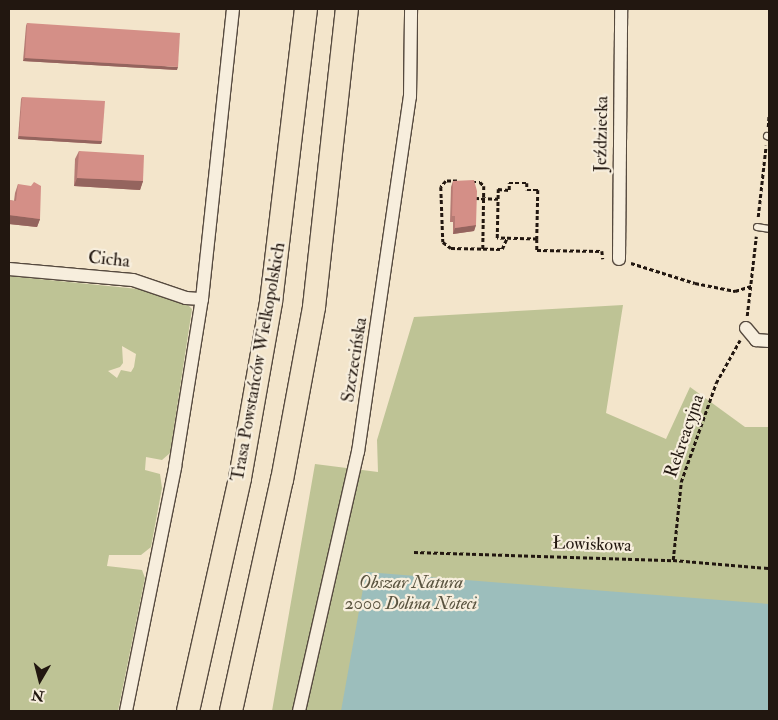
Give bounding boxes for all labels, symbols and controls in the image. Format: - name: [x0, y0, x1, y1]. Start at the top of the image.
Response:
- street label: Jeździecka: [591, 96, 613, 172]
- street label: Trasa Powstańców Wielkopolskich: [227, 241, 291, 483]
- street label: Cicha: [87, 247, 131, 273]
- street label: Szczecińska: [338, 316, 372, 404]
- street label: Rekreacyjna: [661, 392, 709, 480]
- street label: Łowiskowa: [552, 533, 632, 557]
- park label: Obszar Natura 2000 Dolina Noteci: [345, 573, 477, 616]
- north arrow: [15, 655, 65, 705]
- text: N: [30, 686, 45, 705]

